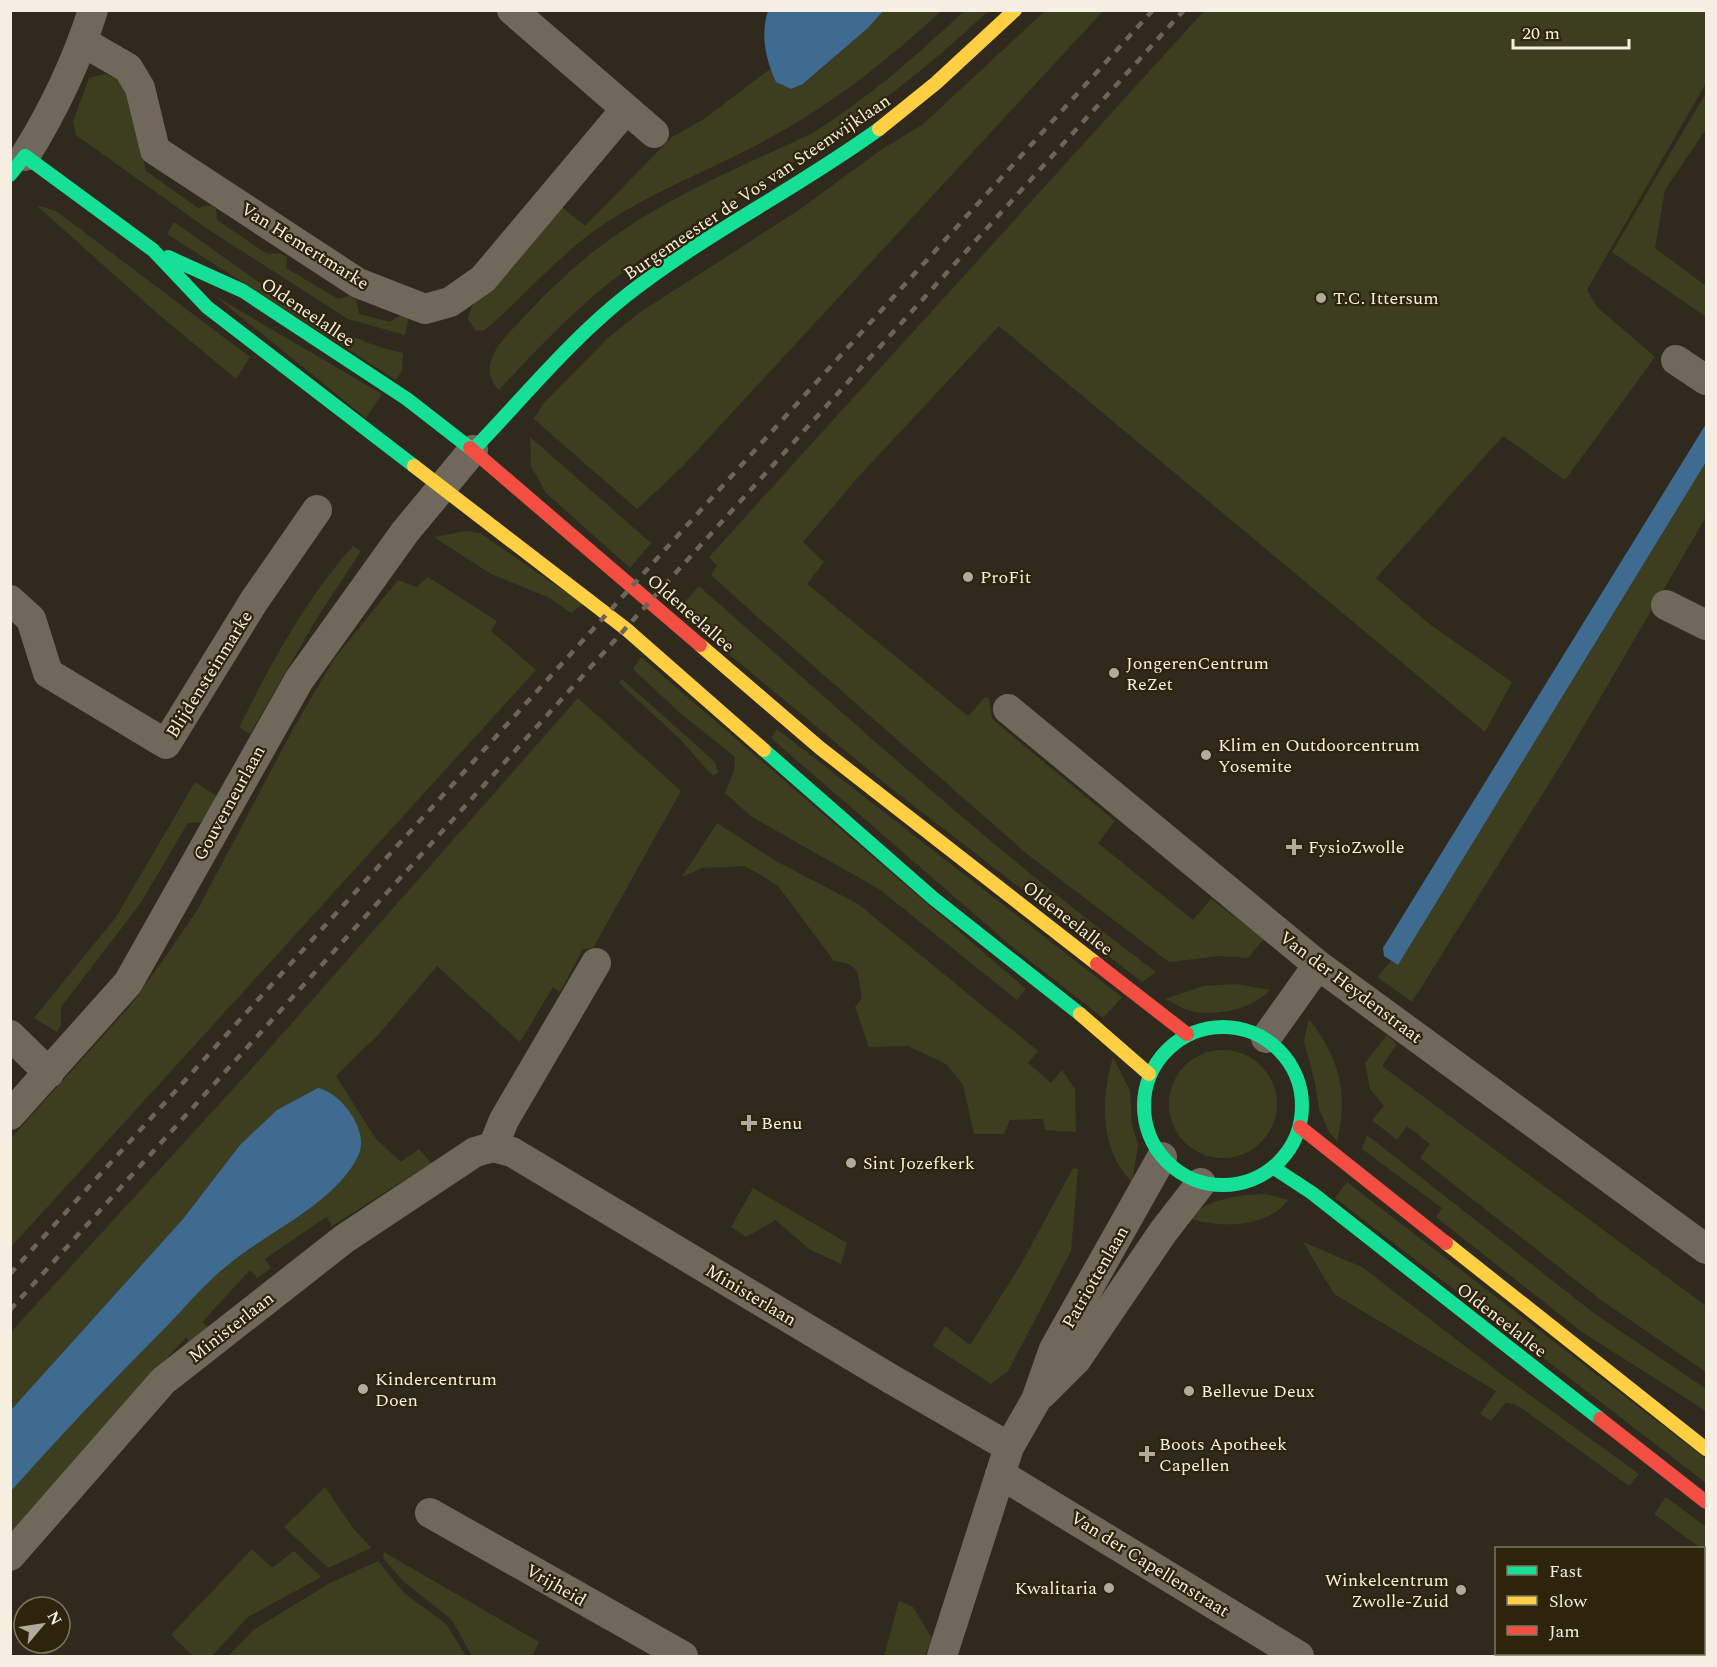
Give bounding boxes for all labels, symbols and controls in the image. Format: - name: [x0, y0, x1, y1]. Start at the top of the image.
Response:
- scale bar: [1513, 12, 1628, 50]
- text: 20 m: [1522, 20, 1560, 47]
- street label: Burgemeester de Vos van Steenwijklaan: [618, 88, 896, 287]
- street label: Van Hemertmarke: [235, 196, 374, 297]
- street label: Oldeneelallee: [255, 271, 360, 354]
- place label: T.C. Ittersum: [1333, 285, 1439, 312]
- marker: T.C. Ittersum: [1314, 291, 1328, 305]
- place label: ProFit: [980, 564, 1031, 591]
- street label: Oldeneelallee: [641, 568, 740, 659]
- marker: ProFit: [961, 570, 975, 584]
- street label: Blijdensteinmarke: [159, 605, 260, 743]
- place label: JongerenCentrum ReZet: [1126, 650, 1269, 698]
- marker: JongerenCentrum ReZet: [1107, 666, 1121, 680]
- place label: Klim en Outdoorcentrum Yosemite: [1218, 732, 1420, 780]
- street label: Gouverneurlaan: [187, 741, 272, 866]
- marker: Klim en Outdoorcentrum Yosemite: [1199, 748, 1213, 762]
- place label: FysioZwolle: [1308, 834, 1404, 861]
- marker: FysioZwolle: [1285, 838, 1303, 856]
- street label: Oldeneelallee: [1017, 874, 1119, 962]
- street label: Van der Heydenstraat: [1273, 924, 1428, 1050]
- place label: Benu: [761, 1110, 802, 1137]
- marker: Benu: [742, 1116, 756, 1130]
- place label: Sint Jozefkerk: [863, 1150, 975, 1177]
- marker: Sint Jozefkerk: [844, 1156, 858, 1170]
- street label: Patriottenlaan: [1055, 1221, 1136, 1333]
- street label: Ministerlaan: [700, 1258, 801, 1333]
- street label: Oldeneelallee: [1451, 1276, 1553, 1364]
- street label: Ministerlaan: [183, 1285, 280, 1369]
- place label: Kindercentrum Doen: [375, 1366, 497, 1414]
- place label: Bellevue Deux: [1201, 1378, 1315, 1405]
- marker: Kindercentrum Doen: [356, 1382, 370, 1396]
- marker: Bellevue Deux: [1182, 1384, 1196, 1398]
- place label: Boots Apotheek Capellen: [1159, 1431, 1287, 1479]
- marker: Boots Apotheek Capellen: [1140, 1447, 1154, 1461]
- street label: Van der Capellenstraat: [1065, 1505, 1234, 1624]
- legend: [1495, 1547, 1705, 1655]
- street label: Vrijheid: [520, 1557, 591, 1614]
- text: Fast: [1549, 1558, 1582, 1585]
- place label: Winkelcentrum Zwolle-Zuid: [1325, 1567, 1449, 1615]
- place label: Kwalitaria: [1014, 1575, 1097, 1602]
- marker: Kwalitaria: [1102, 1581, 1116, 1595]
- marker: Winkelcentrum Zwolle-Zuid: [1454, 1583, 1468, 1597]
- text: Slow: [1549, 1588, 1588, 1615]
- north arrow: [12, 1595, 72, 1655]
- text: N: [41, 1607, 68, 1630]
- text: Jam: [1549, 1618, 1580, 1645]

